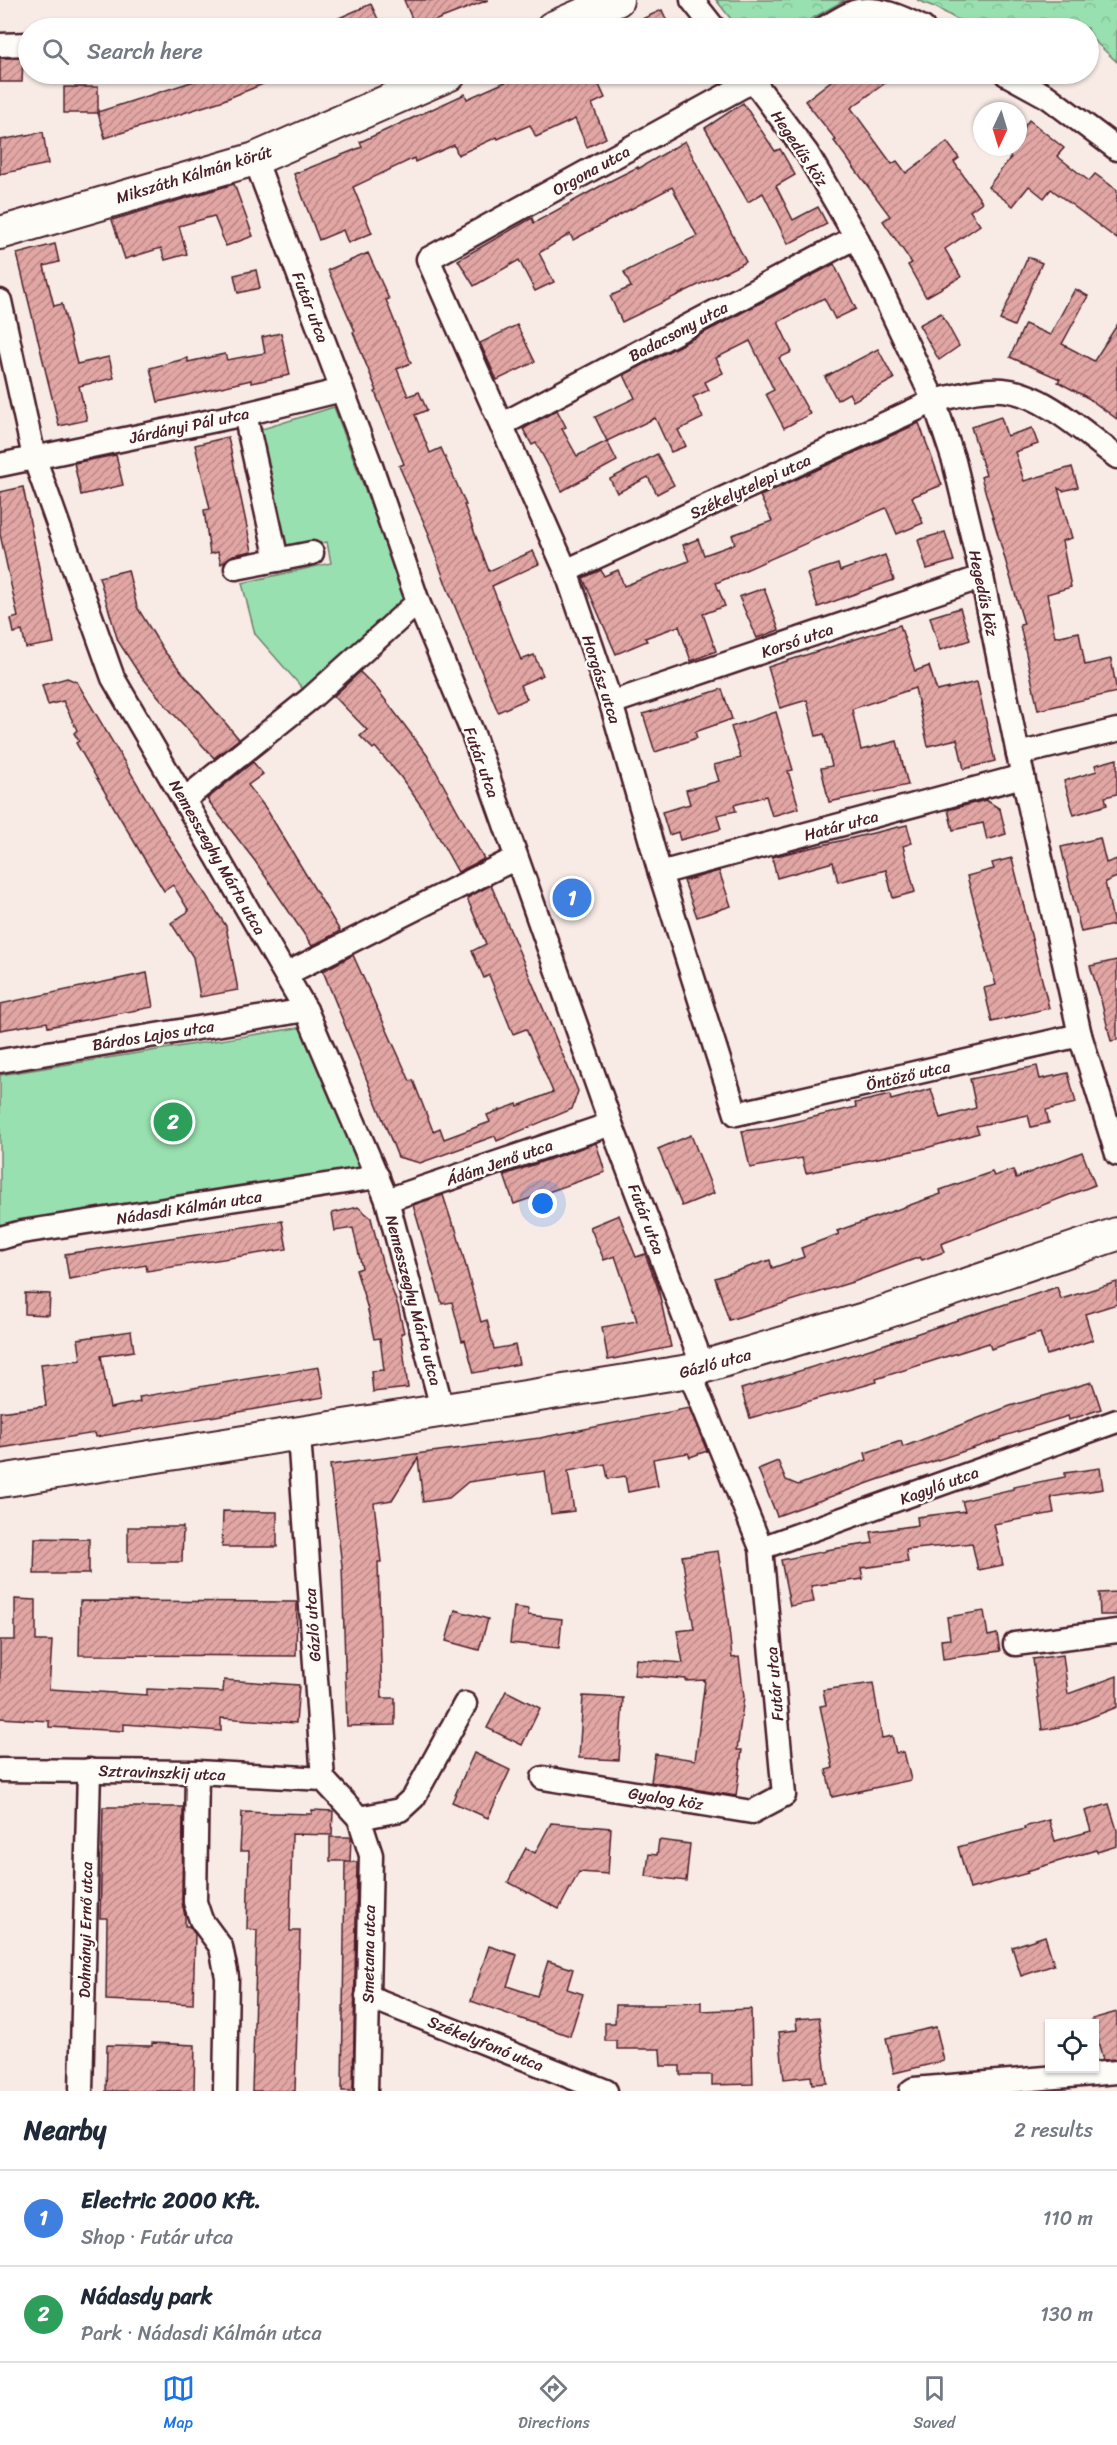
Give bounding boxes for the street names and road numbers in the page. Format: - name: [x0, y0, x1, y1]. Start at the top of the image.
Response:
- street label: Hegedűs köz: [763, 104, 836, 193]
- street label: Mikszáth Kálmán körút: [112, 137, 276, 212]
- street label: Orgona utca: [547, 137, 636, 204]
- street label: Futár utca: [284, 267, 337, 347]
- street label: Badacsony utca: [623, 293, 734, 370]
- street label: Járdányi Pál utca: [126, 399, 252, 453]
- street label: Székelytelepi utca: [684, 446, 816, 527]
- street label: Hegedűs köz: [960, 547, 1007, 639]
- street label: Korsó utca: [757, 615, 837, 666]
- street label: Horgász utca: [574, 631, 630, 728]
- street label: Futár utca: [455, 722, 508, 802]
- street label: Nemesszeghy Márta utca: [161, 774, 274, 941]
- street label: Határ utca: [801, 802, 882, 849]
- street label: Bárdos Lajos utca: [90, 1011, 217, 1059]
- street label: Öntöző utca: [863, 1052, 954, 1099]
- street label: Ádám Jenő utca: [441, 1131, 557, 1195]
- street label: Futár utca: [620, 1179, 673, 1259]
- street label: Nádasdi Kálmán utca: [114, 1182, 265, 1233]
- street label: Nemesszeghy Márta utca: [377, 1211, 450, 1389]
- street label: Gázló utca: [676, 1340, 755, 1387]
- street label: Kagyló utca: [895, 1458, 983, 1513]
- street label: Gázló utca: [295, 1586, 330, 1663]
- street label: Futár utca: [757, 1646, 792, 1722]
- street label: Sztravinszkij utca: [98, 1756, 227, 1789]
- street label: Gyalog köz: [626, 1778, 706, 1819]
- street label: Dohnányi Ernő utca: [70, 1861, 101, 1998]
- street label: Smetana utca: [353, 1904, 384, 2003]
- street label: Székelyfonó utca: [423, 2007, 548, 2080]

